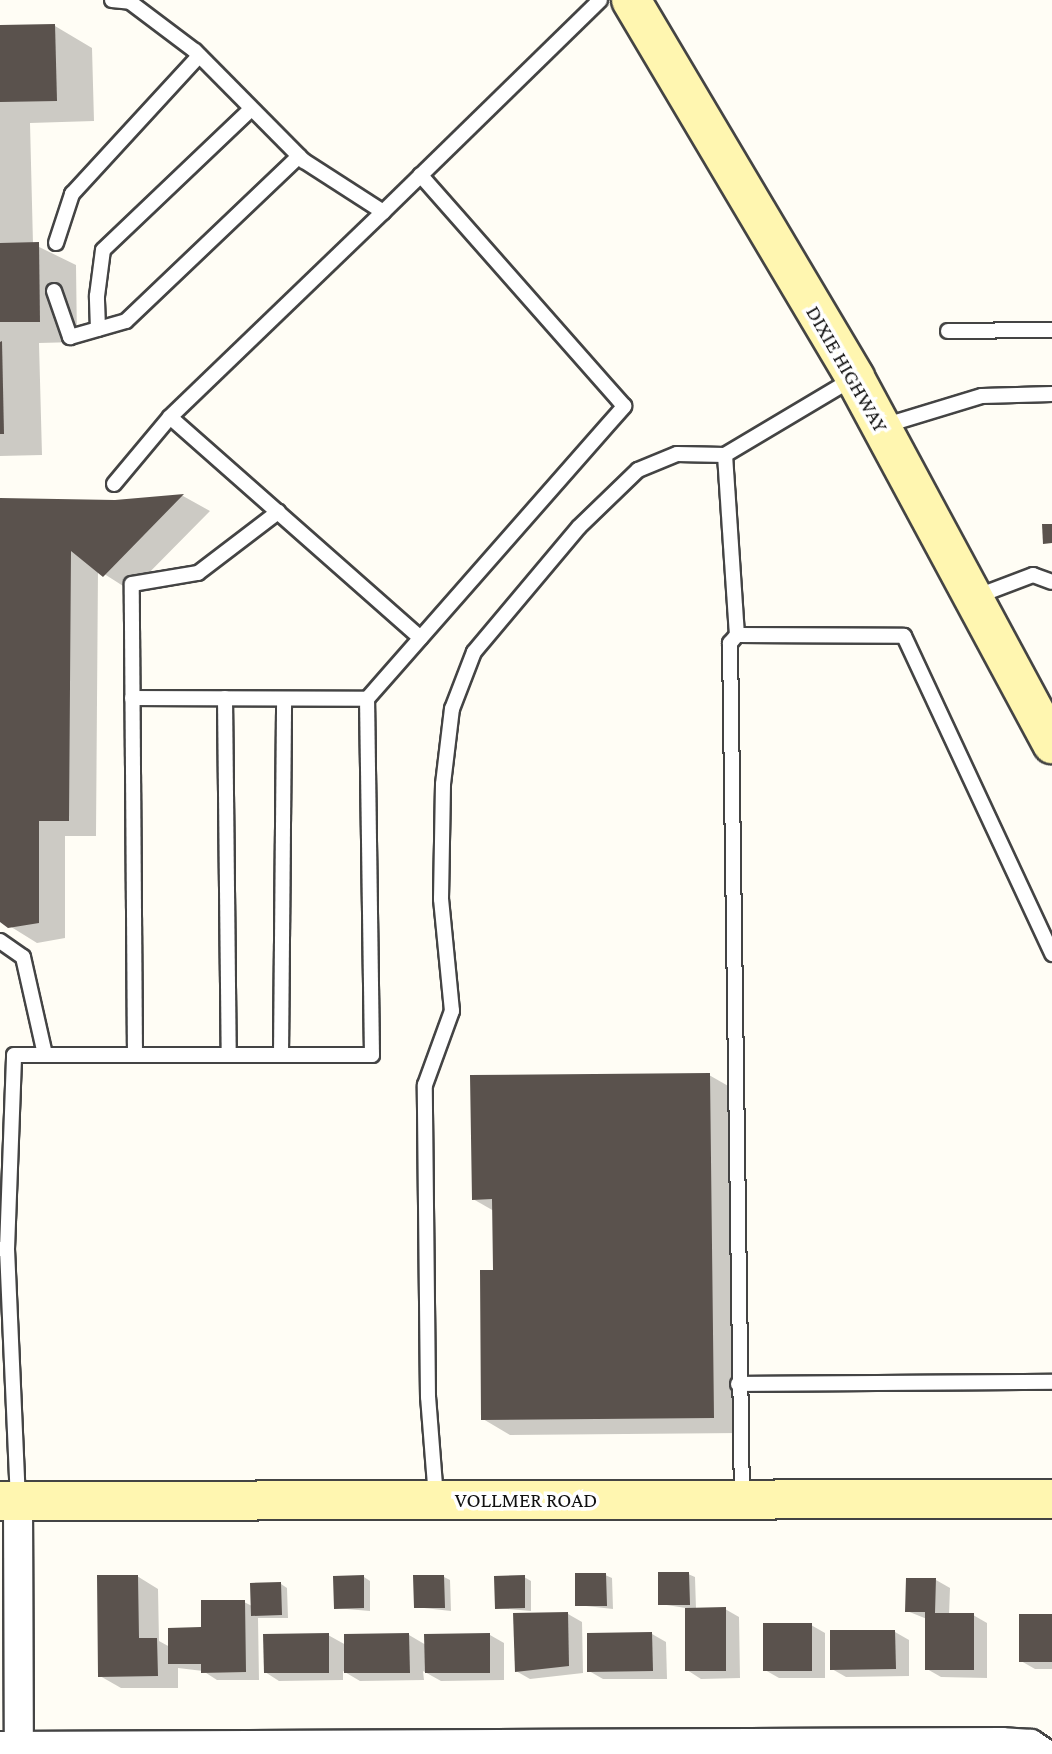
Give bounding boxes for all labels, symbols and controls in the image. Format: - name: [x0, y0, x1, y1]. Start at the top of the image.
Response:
- street label: DIXIE HIGHWAY: [801, 301, 893, 437]
- street label: VOLLMER ROAD: [455, 1487, 597, 1513]

